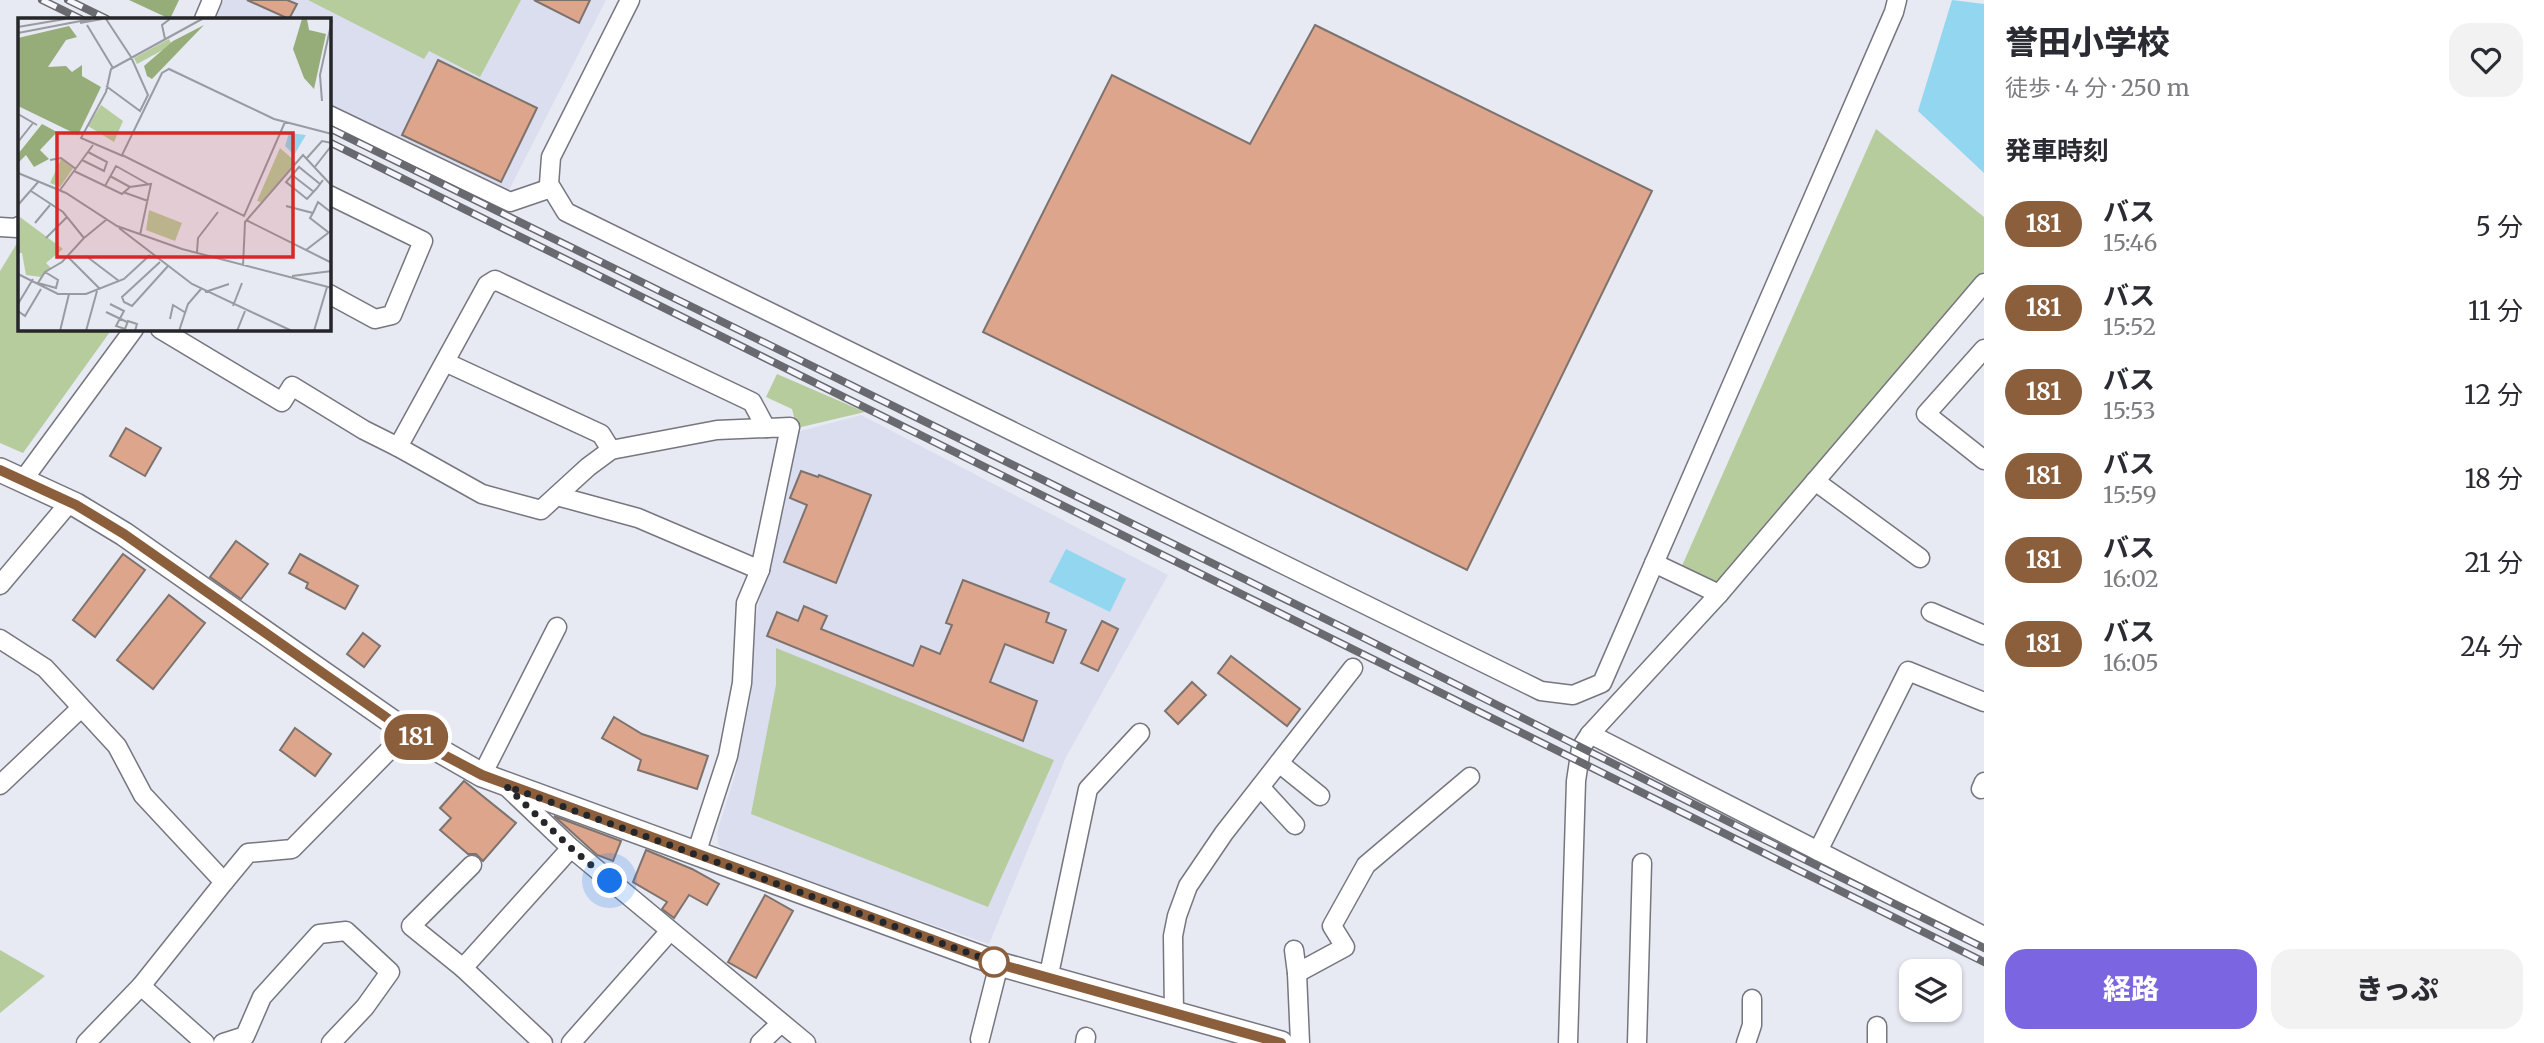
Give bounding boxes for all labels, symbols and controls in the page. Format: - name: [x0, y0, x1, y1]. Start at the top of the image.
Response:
- inset map: [18, 18, 331, 331]
- text: 誉田小学校: [2005, 22, 2170, 63]
- button: heart: [2449, 23, 2523, 97]
- text: 徒歩 · 4 分 · 250 m: [2005, 73, 2190, 102]
- text: 発車時刻: [2005, 134, 2109, 167]
- text: バス: [2103, 195, 2155, 228]
- text: 181: [2026, 208, 2061, 239]
- text: 5 分: [2476, 210, 2523, 243]
- text: 15:46: [2103, 228, 2157, 257]
- text: バス: [2103, 279, 2155, 312]
- text: 181: [2026, 292, 2061, 323]
- text: 11 分: [2468, 294, 2523, 327]
- text: 15:52: [2103, 312, 2156, 341]
- text: バス: [2103, 363, 2155, 396]
- text: 181: [2026, 376, 2061, 407]
- text: 12 分: [2464, 378, 2523, 411]
- text: 15:53: [2103, 396, 2156, 425]
- text: バス: [2103, 447, 2155, 480]
- text: 181: [2026, 460, 2061, 491]
- text: 18 分: [2464, 462, 2523, 495]
- text: 15:59: [2103, 480, 2157, 509]
- text: バス: [2103, 531, 2155, 564]
- text: 181: [2026, 544, 2061, 575]
- text: 21 分: [2464, 546, 2523, 579]
- text: 16:02: [2103, 564, 2159, 593]
- text: バス: [2103, 615, 2155, 648]
- text: 181: [2026, 628, 2061, 659]
- text: 24 分: [2460, 630, 2523, 663]
- text: 16:05: [2103, 648, 2159, 677]
- line badge: 181: [376, 714, 456, 760]
- text: 181: [398, 721, 434, 752]
- your location: [592, 863, 627, 898]
- unlabelled marker: [979, 947, 1009, 977]
- button: 経路: [2005, 949, 2257, 1029]
- button: きっぷ: [2271, 949, 2523, 1029]
- map controls: [1899, 959, 1962, 1022]
- button: layers: [1899, 959, 1962, 1022]

